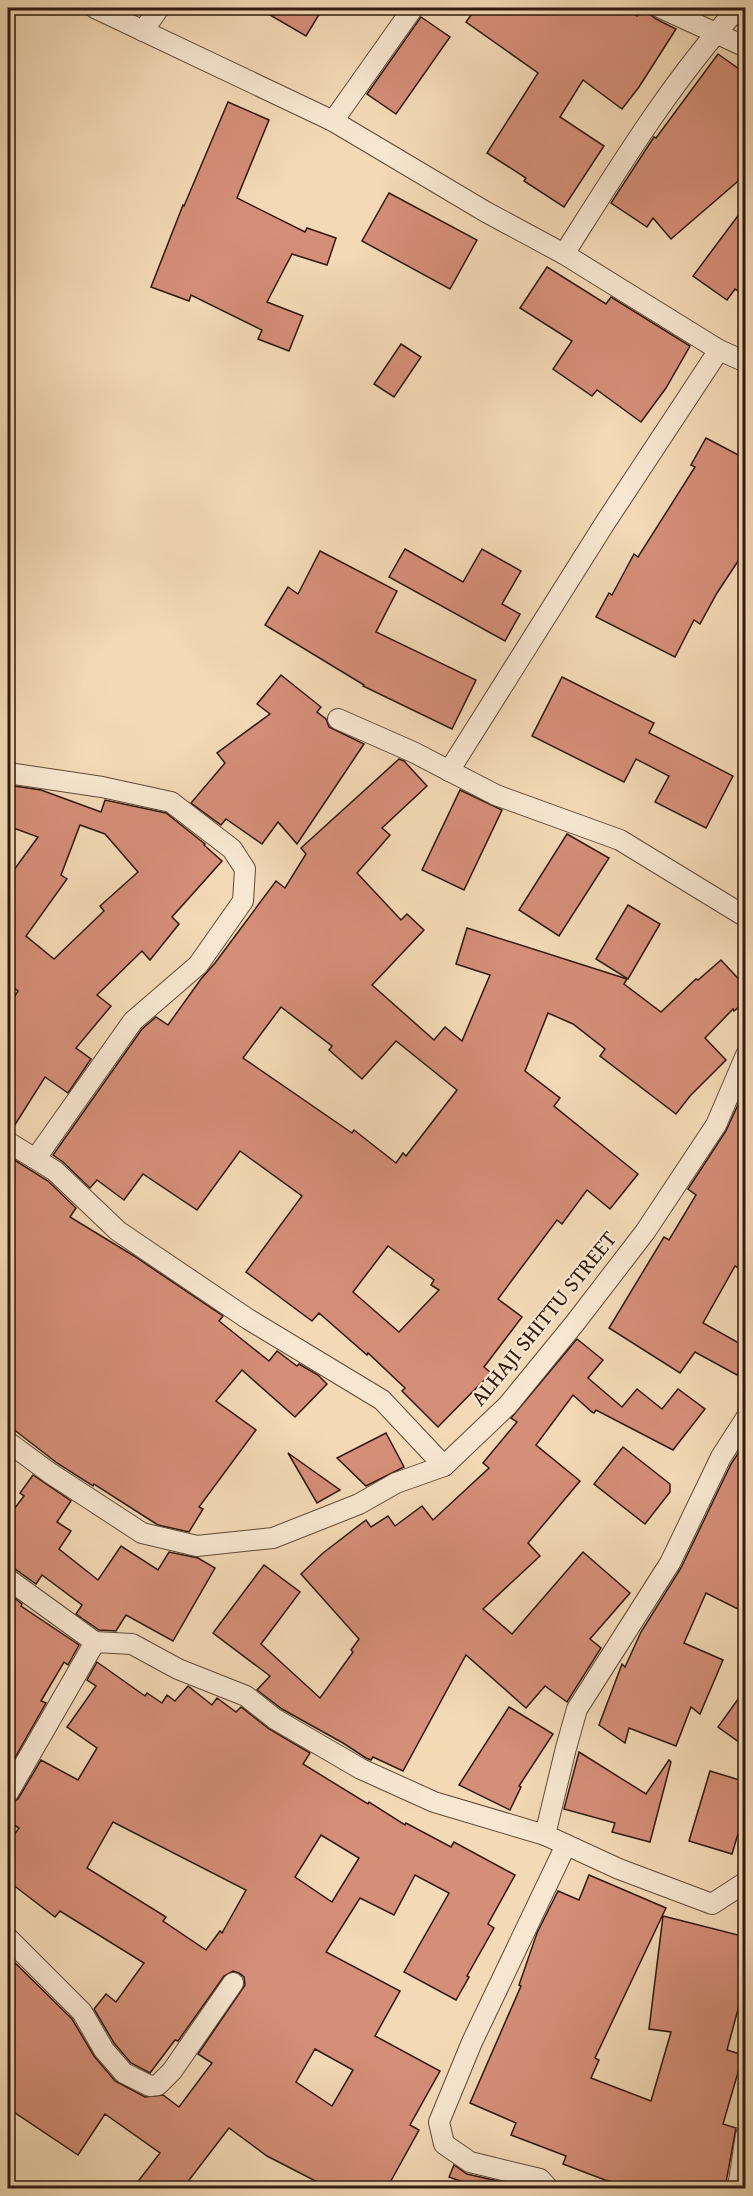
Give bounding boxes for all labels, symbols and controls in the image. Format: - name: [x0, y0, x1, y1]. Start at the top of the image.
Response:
- street label: ALHAJI SHITTU STREET: [462, 1224, 624, 1412]

